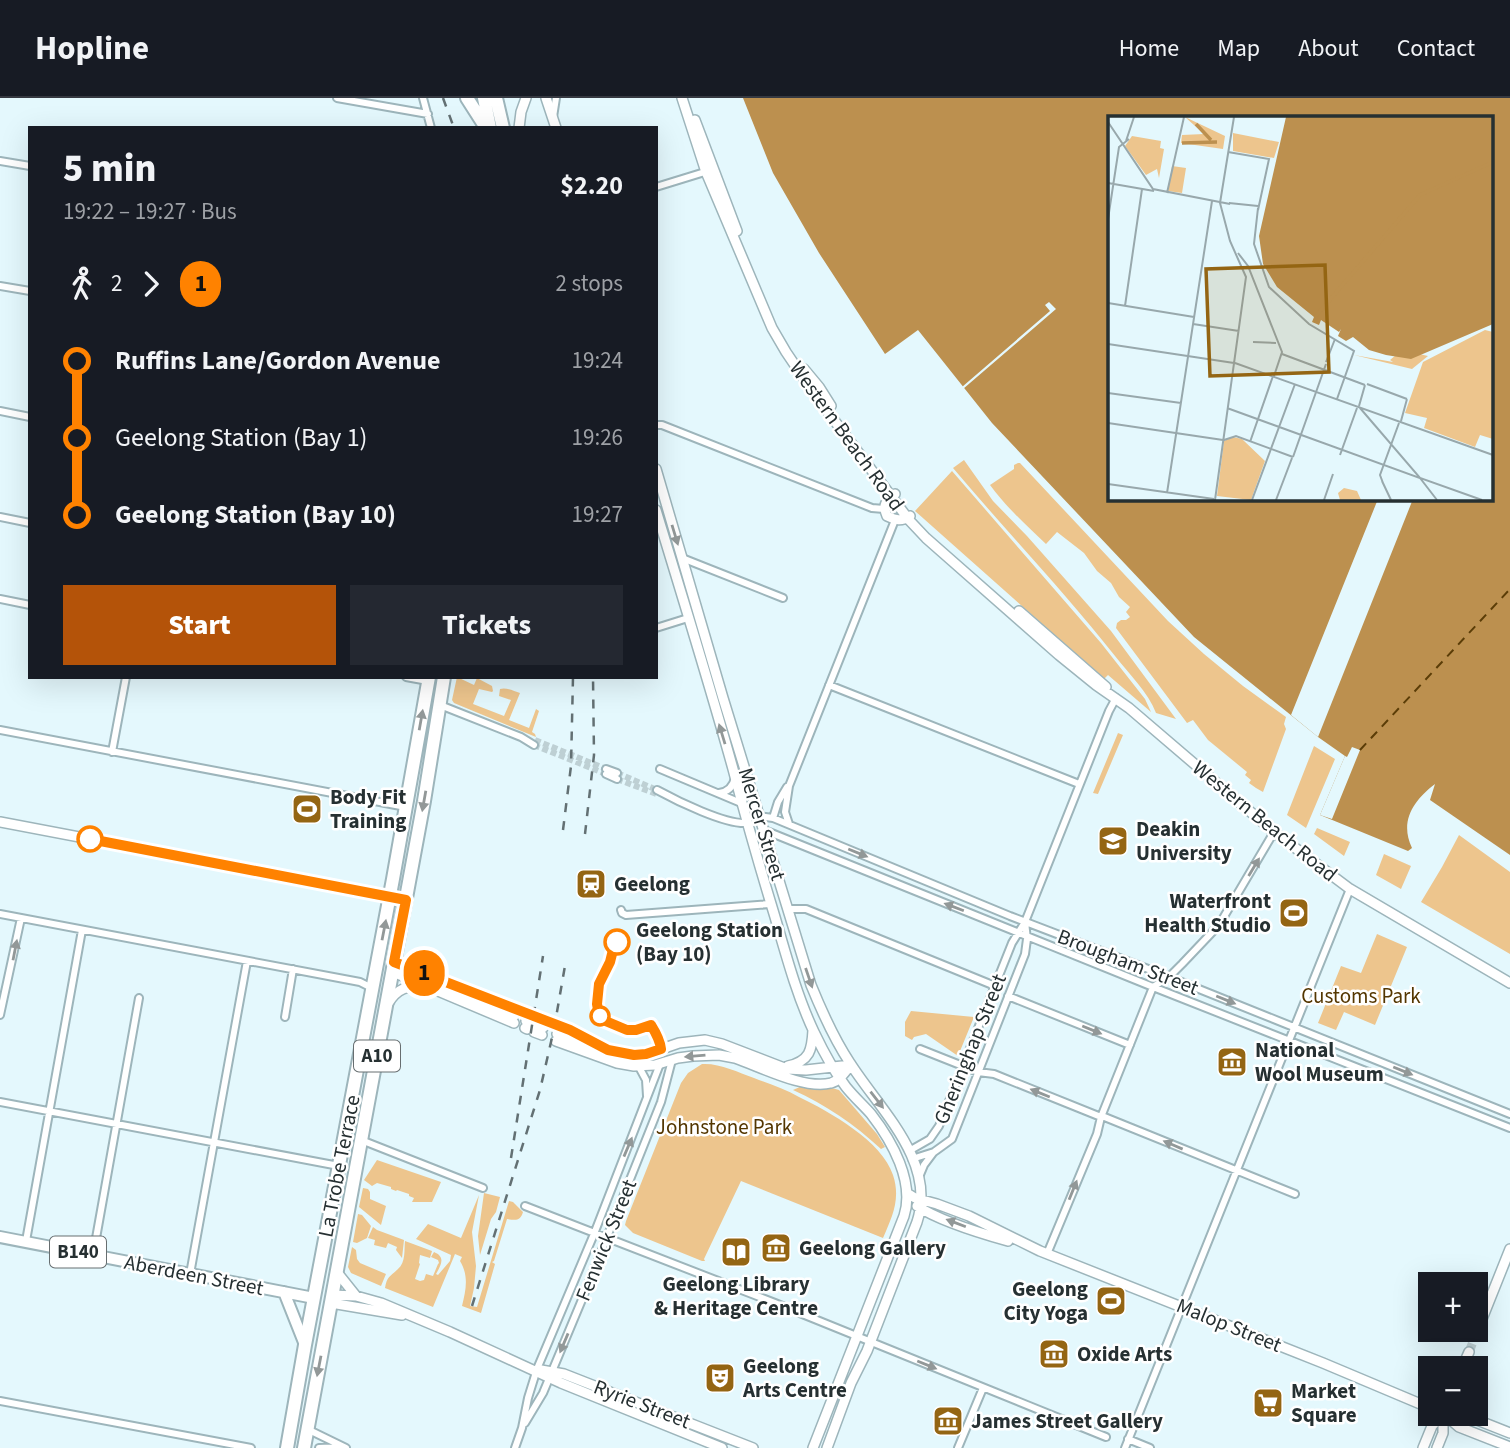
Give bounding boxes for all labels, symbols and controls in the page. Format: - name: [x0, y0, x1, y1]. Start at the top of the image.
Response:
- text: Hopline: [35, 25, 149, 72]
- text: Home: [1119, 31, 1179, 66]
- text: Map: [1217, 31, 1260, 66]
- text: About: [1298, 31, 1359, 66]
- text: Contact: [1397, 31, 1475, 66]
- inset map: [1108, 116, 1492, 500]
- text: 5 min: [63, 142, 156, 196]
- text: $2.20: [560, 167, 623, 204]
- text: 19:22 – 19:27 · Bus: [63, 195, 237, 228]
- icon: walk: [63, 265, 101, 303]
- icon: forward: [132, 265, 170, 303]
- text: 1: [194, 266, 207, 301]
- text: 2: [111, 267, 122, 300]
- text: 2 stops: [556, 267, 623, 300]
- text: Ruffins Lane/Gordon Avenue: [115, 342, 441, 379]
- text: 19:24: [572, 344, 623, 377]
- street label: Western Beach Road: [782, 355, 912, 517]
- text: Geelong Station (Bay 1): [115, 419, 367, 456]
- text: 19:26: [572, 421, 623, 454]
- text: Geelong Station (Bay 10): [115, 496, 396, 533]
- text: 19:27: [572, 498, 623, 531]
- one-way arrow: [671, 525, 681, 546]
- button: Start: [63, 585, 336, 665]
- button: Tickets: [350, 585, 623, 665]
- one-way arrow: [416, 709, 427, 731]
- one-way arrow: [717, 723, 727, 744]
- street label: Western Beach Road: [1186, 753, 1344, 889]
- street label: Mercer Street: [731, 764, 793, 884]
- place label: Body Fit Training: [330, 782, 406, 836]
- one-way arrow: [418, 790, 429, 812]
- sports icon: Body Fit Training: [290, 792, 324, 826]
- place label: Deakin University: [1136, 814, 1232, 868]
- school or university icon: Deakin University: [1096, 824, 1130, 858]
- unlabelled marker: [77, 826, 103, 852]
- one-way arrow: [847, 847, 868, 858]
- one-way arrow: [1248, 857, 1260, 876]
- station icon: Geelong: [574, 867, 608, 901]
- place label: Geelong: [614, 869, 690, 899]
- place label: Waterfront Health Studio: [1144, 886, 1271, 940]
- sports icon: Waterfront Health Studio: [1277, 896, 1311, 930]
- one-way arrow: [944, 901, 965, 912]
- place label: Geelong Station (Bay 10): [636, 915, 783, 969]
- one-way arrow: [378, 919, 389, 941]
- street label: Brougham Street: [1053, 921, 1203, 1003]
- marker: Geelong Station (Bay 10): [604, 929, 630, 955]
- one-way arrow: [9, 939, 20, 961]
- line badge: 1: [401, 950, 447, 996]
- text: 1: [418, 955, 430, 990]
- one-way arrow: [804, 967, 815, 988]
- street label: Gheringhap Street: [926, 969, 1014, 1129]
- park label: Customs Park: [1301, 981, 1421, 1011]
- one-way arrow: [1215, 995, 1236, 1006]
- unlabelled marker: [590, 1006, 610, 1026]
- one-way arrow: [1081, 1024, 1102, 1035]
- place label: National Wool Museum: [1255, 1035, 1384, 1089]
- road number: A10: [354, 1040, 400, 1072]
- museum icon: National Wool Museum: [1215, 1045, 1249, 1079]
- one-way arrow: [684, 1051, 706, 1062]
- one-way arrow: [1392, 1066, 1413, 1077]
- one-way arrow: [1029, 1087, 1050, 1098]
- one-way arrow: [869, 1090, 884, 1108]
- street label: La Trobe Terrace: [310, 1092, 368, 1240]
- park label: Johnstone Park: [656, 1112, 793, 1142]
- one-way arrow: [623, 1137, 634, 1158]
- one-way arrow: [1162, 1139, 1183, 1150]
- street label: Fenwick Street: [568, 1175, 644, 1305]
- one-way arrow: [1068, 1180, 1079, 1201]
- one-way arrow: [945, 1217, 966, 1228]
- museum icon: Geelong Gallery: [759, 1231, 793, 1265]
- place label: Geelong Gallery: [799, 1233, 946, 1263]
- library icon: Geelong Library & Heritage Centre: [719, 1235, 753, 1269]
- road number: B140: [50, 1236, 106, 1268]
- street label: Aberdeen Street: [122, 1247, 266, 1303]
- place label: Geelong Library & Heritage Centre: [654, 1269, 818, 1323]
- map controls: [1418, 1272, 1488, 1426]
- button: +: [1418, 1272, 1488, 1342]
- place label: Geelong City Yoga: [1003, 1274, 1088, 1328]
- sports icon: Geelong City Yoga: [1094, 1284, 1128, 1318]
- street label: Malop Street: [1172, 1290, 1286, 1360]
- one-way arrow: [558, 1332, 569, 1353]
- museum icon: Oxide Arts: [1037, 1337, 1071, 1371]
- place label: Oxide Arts: [1077, 1339, 1172, 1369]
- place label: Geelong Arts Centre: [742, 1351, 847, 1405]
- one-way arrow: [314, 1355, 325, 1377]
- button: −: [1418, 1356, 1488, 1426]
- one-way arrow: [916, 1359, 937, 1370]
- theatre icon: Geelong Arts Centre: [703, 1361, 737, 1395]
- street label: Ryrie Street: [589, 1372, 695, 1436]
- place label: Market Square: [1291, 1376, 1357, 1430]
- supermarket icon: Market Square: [1251, 1386, 1285, 1420]
- museum icon: James Street Gallery: [931, 1404, 965, 1438]
- place label: James Street Gallery: [971, 1406, 1163, 1436]

